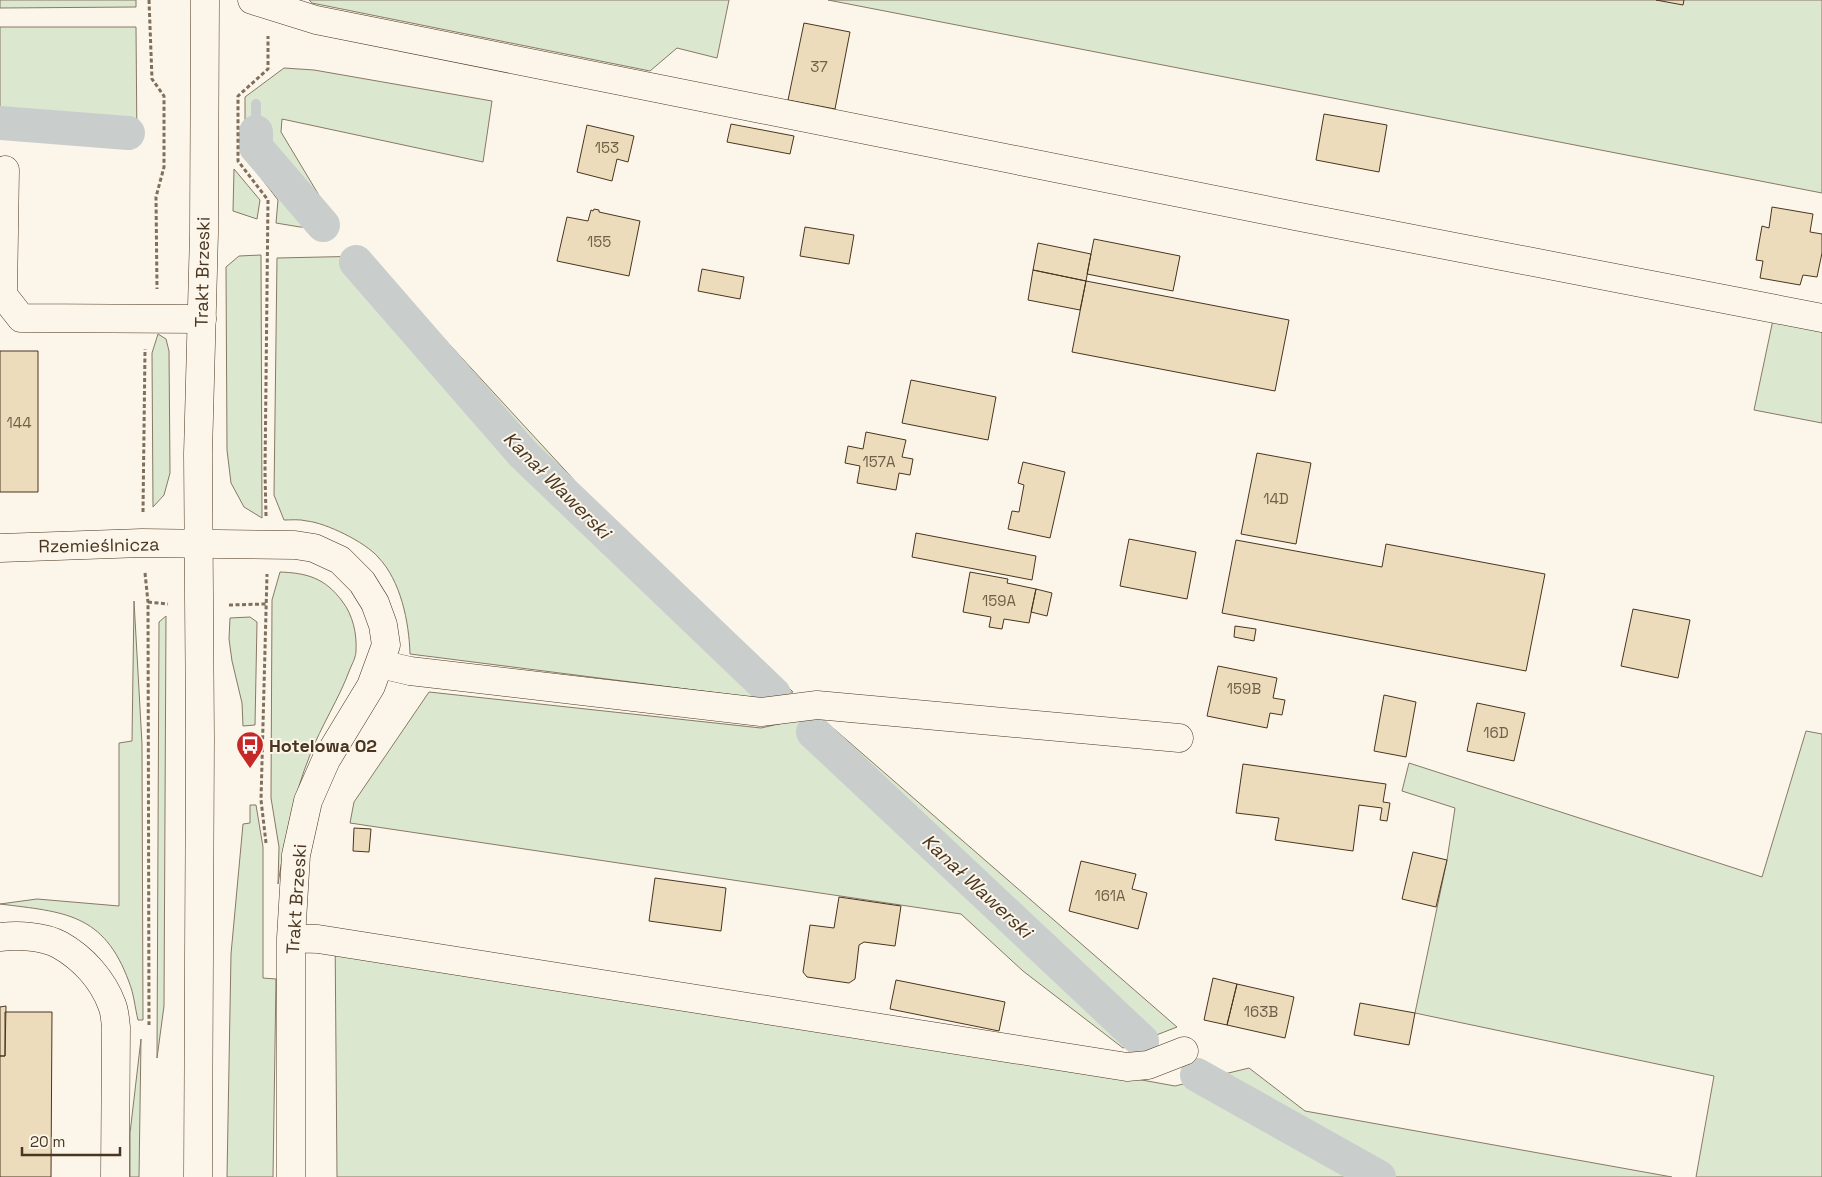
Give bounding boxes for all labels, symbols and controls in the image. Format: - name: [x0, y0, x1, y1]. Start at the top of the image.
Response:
- house number: 37: [810, 57, 828, 76]
- house number: 153: [595, 138, 619, 157]
- street label: Trakt Brzeski: [190, 217, 214, 327]
- house number: 155: [587, 232, 611, 251]
- house number: 144: [6, 413, 32, 432]
- water label: Kanał Wawerski: [498, 426, 618, 546]
- house number: 157A: [863, 452, 896, 471]
- house number: 14D: [1263, 489, 1289, 508]
- street label: Rzemieślnicza: [38, 532, 160, 558]
- house number: 159A: [982, 591, 1016, 610]
- house number: 159B: [1227, 679, 1261, 698]
- house number: 16D: [1483, 723, 1509, 742]
- bus stop icon: Hotelowa 02: [235, 730, 265, 769]
- place label: Hotelowa 02: [269, 734, 377, 757]
- water label: Kanał Wawerski: [917, 828, 1039, 945]
- street label: Trakt Brzeski: [281, 843, 311, 955]
- house number: 161A: [1094, 886, 1126, 905]
- house number: 163B: [1244, 1002, 1278, 1021]
- scale bar: [22, 1124, 120, 1156]
- text: 20 m: [30, 1132, 65, 1151]

